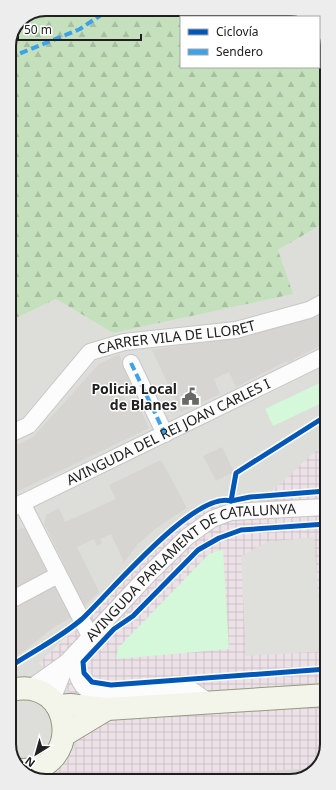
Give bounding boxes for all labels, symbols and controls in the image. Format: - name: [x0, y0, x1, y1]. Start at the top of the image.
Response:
- scale bar: [18, 16, 141, 42]
- legend: [180, 16, 320, 68]
- text: 50 m: [24, 21, 52, 38]
- text: Ciclovía: [216, 23, 258, 40]
- text: Sendero: [216, 43, 263, 60]
- street label: CARRER VILA DE LLORET: [95, 315, 258, 358]
- street label: AVINGUDA DEL REI JOAN CARLES I: [63, 374, 273, 489]
- place label: Policia Local de Blanes: [91, 379, 177, 414]
- public building icon: Policia Local de Blanes: [180, 387, 200, 407]
- street label: AVINGUDA PARLAMENT DE CATALUNYA: [81, 499, 296, 645]
- north arrow: [16, 734, 56, 774]
- text: N: [22, 754, 38, 771]

